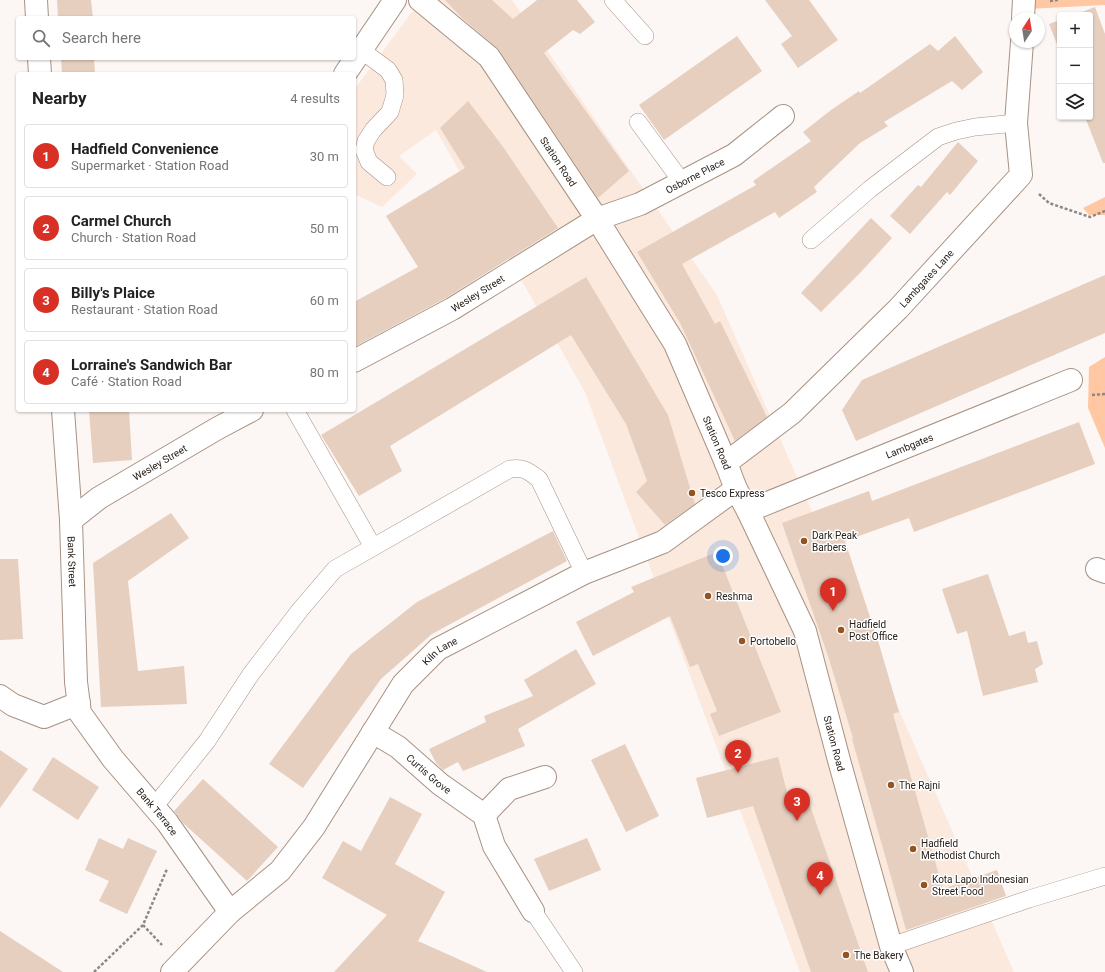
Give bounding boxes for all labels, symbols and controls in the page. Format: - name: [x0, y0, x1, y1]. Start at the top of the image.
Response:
- north arrow: [1009, 12, 1045, 48]
- map controls: [1057, 12, 1093, 120]
- button: +: [1057, 12, 1093, 48]
- search box: [16, 16, 356, 60]
- icon: search: [30, 27, 52, 49]
- text: Search here: [62, 29, 141, 47]
- button: −: [1057, 48, 1093, 84]
- button: layers: [1057, 84, 1093, 120]
- text: Nearby: [32, 88, 87, 108]
- text: 4 results: [290, 91, 340, 106]
- street label: Station Road: [538, 135, 579, 188]
- text: Hadfield Convenience: [71, 140, 219, 158]
- text: 1: [42, 149, 50, 164]
- text: 30 m: [310, 149, 339, 164]
- street label: Osborne Place: [664, 156, 726, 195]
- text: Supermarket · Station Road: [71, 158, 229, 173]
- text: Carmel Church: [71, 212, 171, 230]
- text: 2: [42, 221, 50, 236]
- text: 50 m: [310, 221, 339, 236]
- text: Church · Station Road: [71, 230, 196, 245]
- street label: Lambgates Lane: [897, 247, 955, 309]
- street label: Wesley Street: [449, 273, 506, 314]
- text: Billy's Plaice: [71, 284, 155, 302]
- text: 3: [42, 293, 50, 308]
- text: 60 m: [310, 293, 339, 308]
- text: Restaurant · Station Road: [71, 302, 218, 317]
- text: Lorraine's Sandwich Bar: [71, 356, 232, 374]
- text: 4: [42, 365, 50, 380]
- text: 80 m: [310, 365, 339, 380]
- text: Café · Station Road: [71, 374, 182, 389]
- street label: Station Road: [701, 414, 733, 471]
- street label: Lambgates: [884, 431, 935, 460]
- street label: Wesley Street: [131, 442, 189, 482]
- marker: Tesco Express: [687, 488, 697, 498]
- place label: Tesco Express: [700, 488, 765, 499]
- place label: Dark Peak Barbers: [812, 530, 858, 553]
- street label: Bank Street: [66, 536, 79, 587]
- marker: Dark Peak Barbers: [799, 536, 809, 546]
- your location: [713, 546, 733, 566]
- pin: 1: [820, 578, 846, 611]
- marker: Reshma: [703, 591, 713, 601]
- place label: Reshma: [716, 591, 752, 602]
- place label: Hadfield Post Office: [849, 619, 898, 642]
- marker: Hadfield Post Office: [836, 625, 846, 635]
- street label: Kiln Lane: [420, 635, 459, 667]
- marker: Portobello: [737, 636, 747, 646]
- place label: Portobello: [750, 636, 796, 647]
- street label: Station Road: [822, 714, 847, 772]
- pin: 2: [725, 740, 751, 773]
- street label: Curtis Grove: [404, 752, 453, 796]
- marker: The Rajni: [886, 780, 896, 790]
- place label: The Rajni: [899, 780, 940, 791]
- street label: Bank Terrace: [135, 786, 180, 837]
- pin: 3: [784, 788, 810, 821]
- place label: Hadfield Methodist Church: [921, 838, 1000, 861]
- marker: Hadfield Methodist Church: [908, 844, 918, 854]
- pin: 4: [807, 862, 833, 895]
- place label: Kota Lapo Indonesian Street Food: [932, 874, 1029, 897]
- marker: Kota Lapo Indonesian Street Food: [919, 880, 929, 890]
- marker: The Bakery: [841, 950, 851, 960]
- place label: The Bakery: [854, 950, 904, 961]

